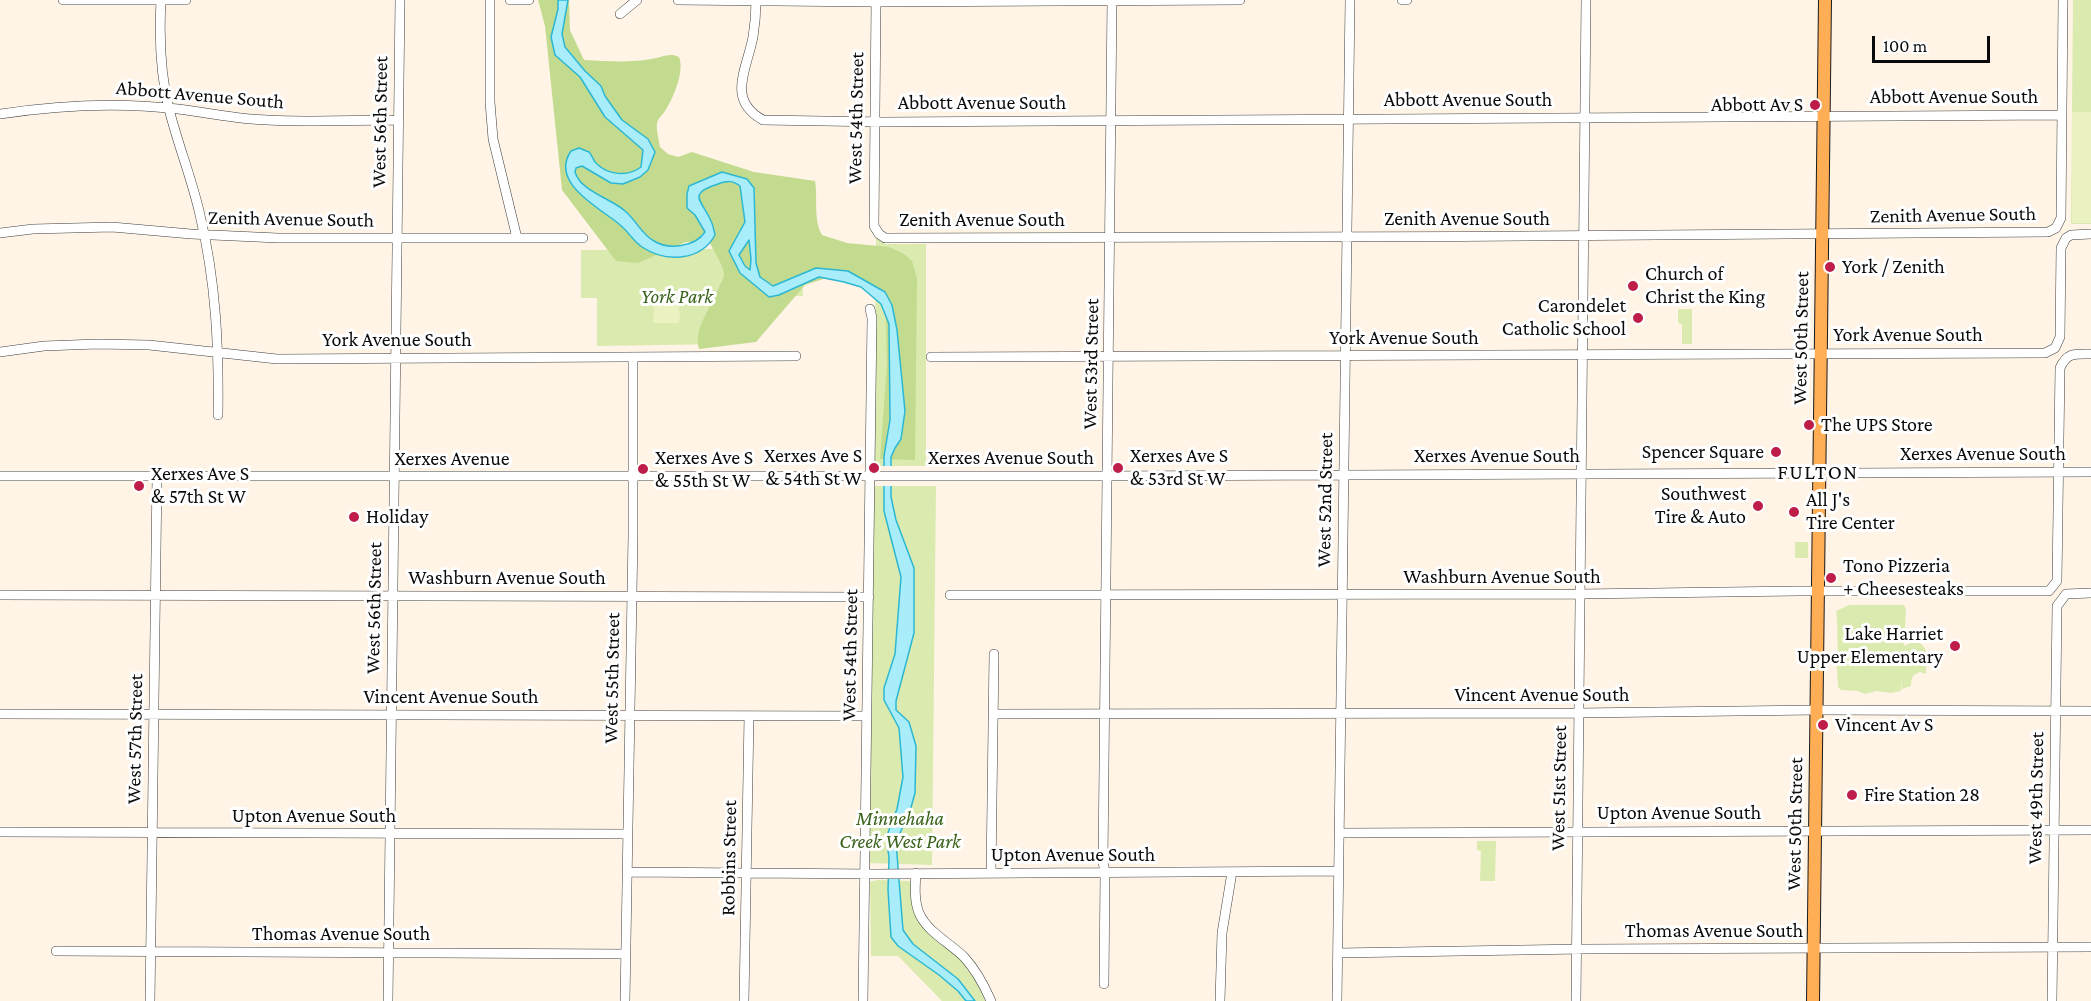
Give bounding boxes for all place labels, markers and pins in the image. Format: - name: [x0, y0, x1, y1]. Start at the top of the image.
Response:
- place label: Abbott Av S: [1711, 93, 1803, 117]
- marker: Abbott Av S: [1808, 98, 1822, 112]
- place label: York / Zenith: [1842, 255, 1945, 279]
- marker: York / Zenith: [1823, 260, 1837, 274]
- place label: Church of Christ the King: [1645, 262, 1765, 309]
- marker: Church of Christ the King: [1626, 279, 1640, 293]
- place label: Carondelet Catholic School: [1502, 294, 1626, 341]
- marker: Carondelet Catholic School: [1631, 311, 1645, 325]
- place label: The UPS Store: [1821, 413, 1933, 437]
- marker: The UPS Store: [1802, 418, 1816, 432]
- place label: Spencer Square: [1642, 440, 1764, 464]
- place label: Xerxes Ave S & 54th St W: [764, 444, 862, 491]
- place label: Xerxes Ave S & 53rd St W: [1130, 444, 1228, 491]
- marker: Spencer Square: [1769, 445, 1783, 459]
- place label: Xerxes Ave S & 55th St W: [655, 446, 753, 493]
- marker: Xerxes Ave S & 54th St W: [867, 461, 881, 475]
- marker: Xerxes Ave S & 53rd St W: [1111, 461, 1125, 475]
- place label: Xerxes Ave S & 57th St W: [151, 462, 249, 509]
- marker: Xerxes Ave S & 55th St W: [636, 462, 650, 476]
- marker: Xerxes Ave S & 57th St W: [132, 479, 146, 493]
- place label: Southwest Tire & Auto: [1655, 482, 1746, 529]
- place label: All J's Tire Center: [1806, 488, 1895, 535]
- marker: Southwest Tire & Auto: [1751, 499, 1765, 513]
- place label: Holiday: [366, 505, 428, 529]
- marker: All J's Tire Center: [1787, 505, 1801, 519]
- marker: Holiday: [347, 510, 361, 524]
- place label: Tono Pizzeria + Cheesesteaks: [1843, 554, 1964, 601]
- marker: Tono Pizzeria + Cheesesteaks: [1824, 571, 1838, 585]
- place label: Lake Harriet Upper Elementary: [1797, 622, 1943, 669]
- marker: Lake Harriet Upper Elementary: [1948, 639, 1962, 653]
- place label: Vincent Av S: [1835, 713, 1933, 737]
- marker: Vincent Av S: [1816, 718, 1830, 732]
- place label: Fire Station 28: [1864, 783, 1980, 807]
- marker: Fire Station 28: [1845, 788, 1859, 802]

